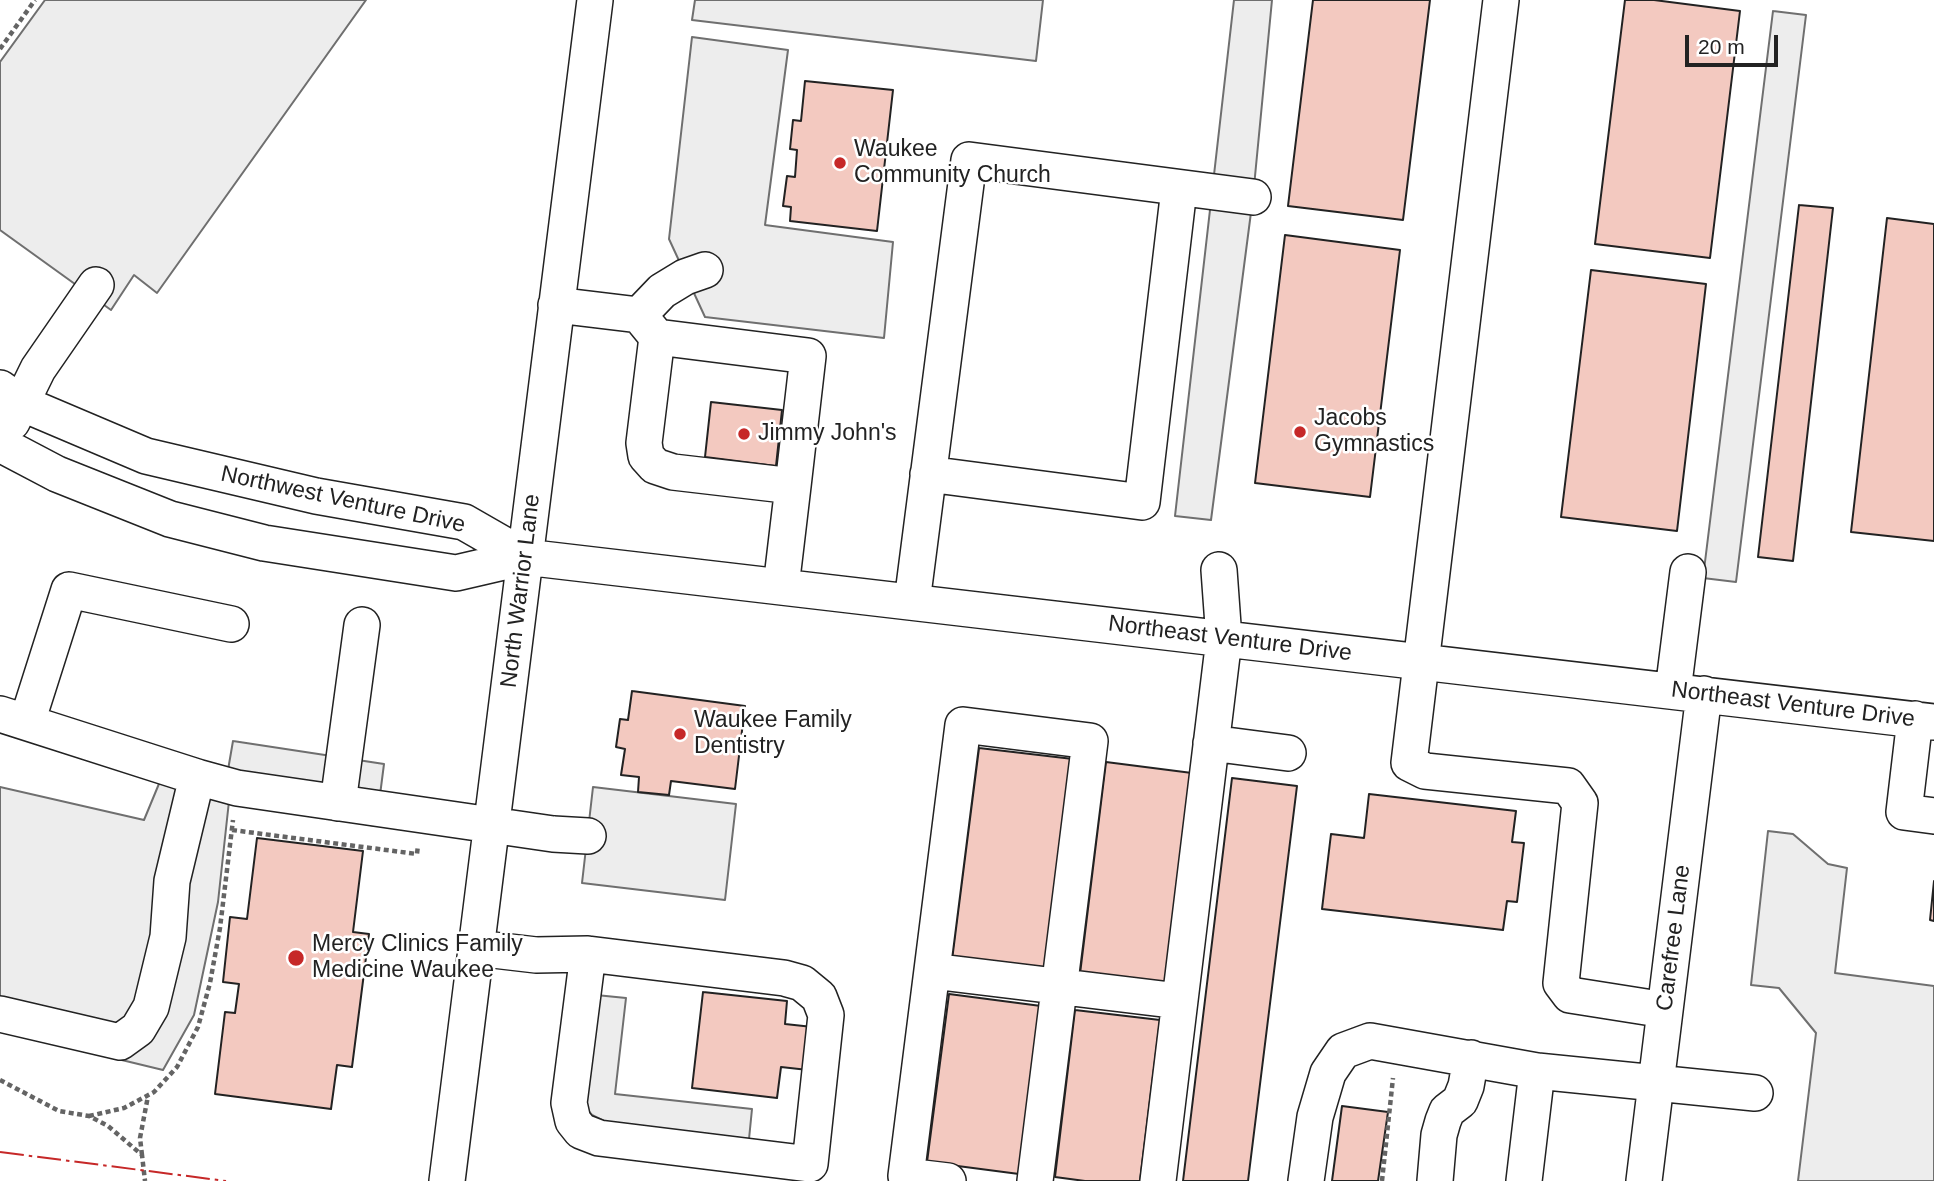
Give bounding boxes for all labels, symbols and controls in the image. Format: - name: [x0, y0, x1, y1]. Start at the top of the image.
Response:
- scale bar: [1689, 21, 1782, 65]
- text: 20 m: [1698, 35, 1745, 58]
- place label: Waukee Community Church: [854, 136, 1051, 190]
- marker: Waukee Community Church: [832, 155, 848, 171]
- place label: Jacobs Gymnastics: [1314, 405, 1434, 459]
- place label: Jimmy John's: [758, 420, 897, 448]
- marker: Jacobs Gymnastics: [1292, 424, 1308, 440]
- marker: Jimmy John's: [736, 426, 752, 442]
- street label: Northwest Venture Drive: [218, 461, 468, 539]
- street label: North Warrior Lane: [495, 493, 547, 689]
- street label: Northeast Venture Drive: [1107, 610, 1353, 668]
- street label: Northeast Venture Drive: [1670, 676, 1916, 734]
- place label: Waukee Family Dentistry: [694, 707, 852, 761]
- marker: Waukee Family Dentistry: [672, 726, 688, 742]
- street label: Carefree Lane: [1651, 863, 1697, 1013]
- place label: Mercy Clinics Family Medicine Waukee: [312, 931, 523, 985]
- marker: Mercy Clinics Family Medicine Waukee: [286, 948, 306, 968]

